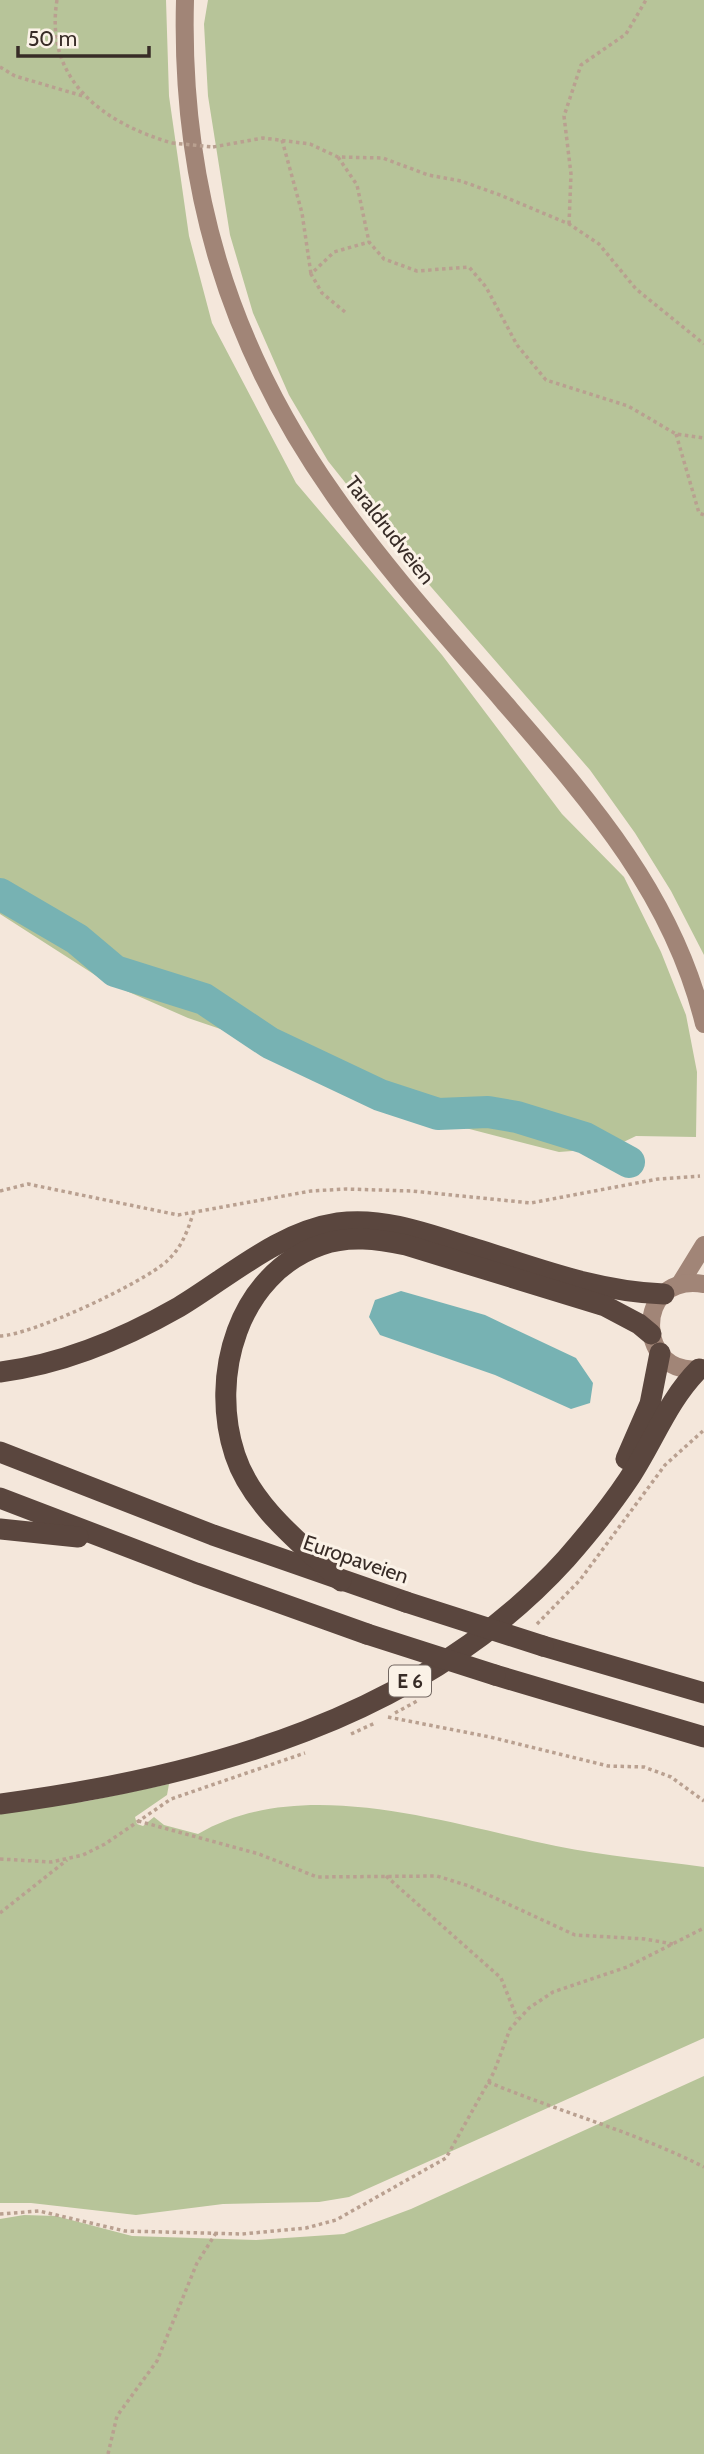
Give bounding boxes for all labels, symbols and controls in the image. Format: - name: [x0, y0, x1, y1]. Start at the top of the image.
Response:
- scale bar: [18, 14, 149, 58]
- text: 50 m: [28, 26, 77, 51]
- street label: Taraldrudveien: [340, 471, 440, 589]
- street label: Europaveien: [300, 1529, 412, 1589]
- road number: E 6: [389, 1666, 431, 1696]

